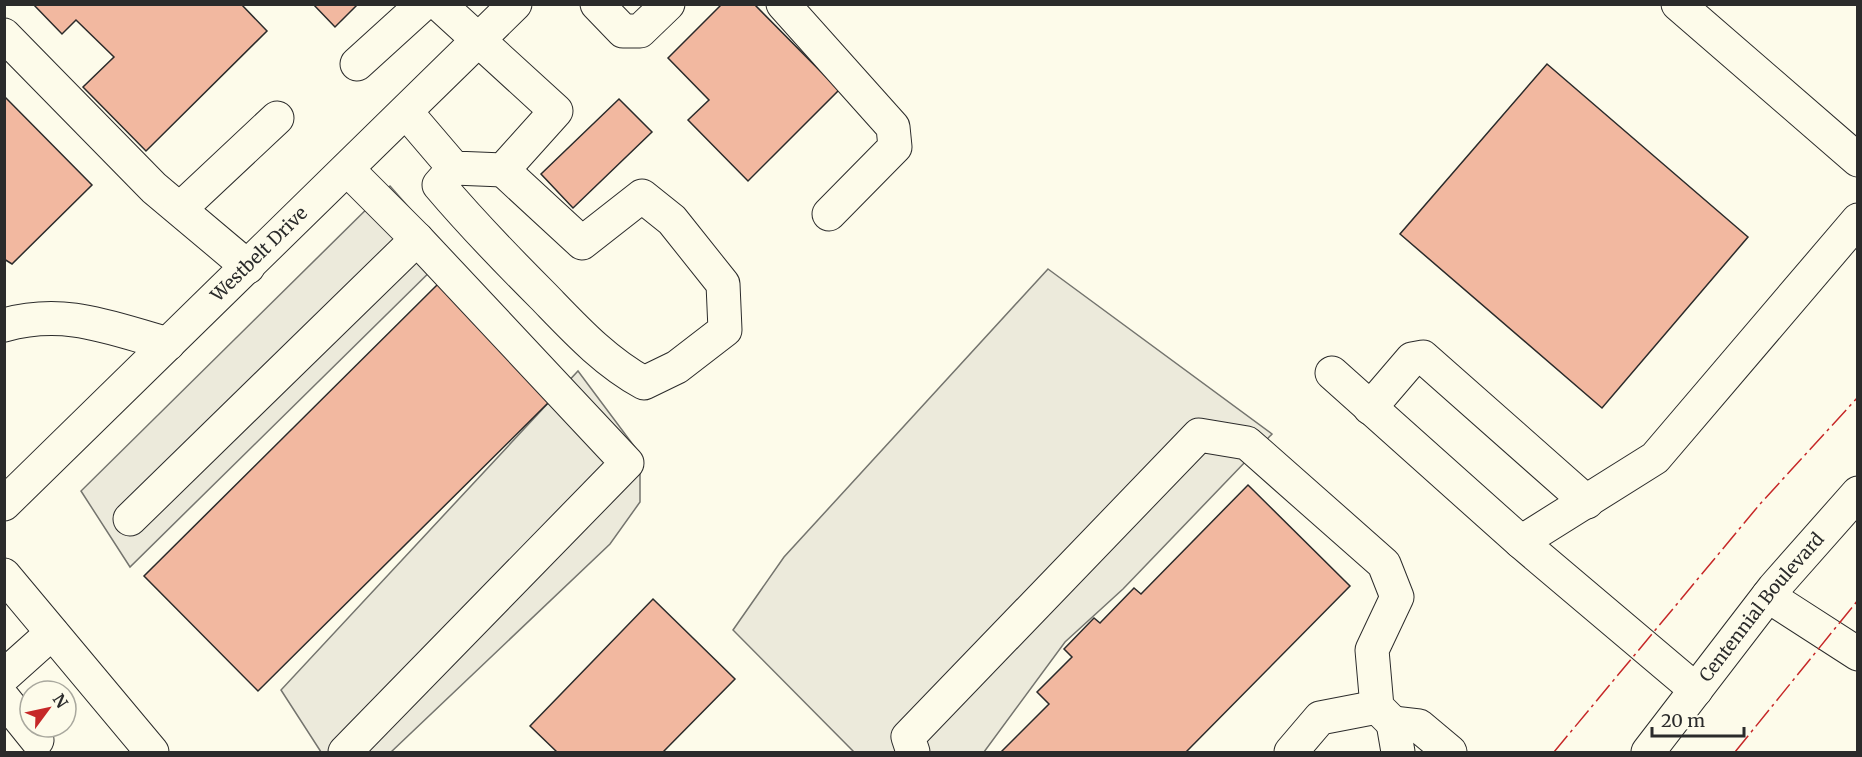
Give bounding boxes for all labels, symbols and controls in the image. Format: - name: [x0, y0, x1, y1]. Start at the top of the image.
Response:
- street label: Westbelt Drive: [205, 202, 312, 307]
- street label: Centennial Boulevard: [1694, 528, 1829, 686]
- north arrow: [18, 679, 78, 739]
- text: N: [49, 690, 73, 712]
- scale bar: [1652, 700, 1744, 738]
- text: 20 m: [1661, 709, 1705, 732]

